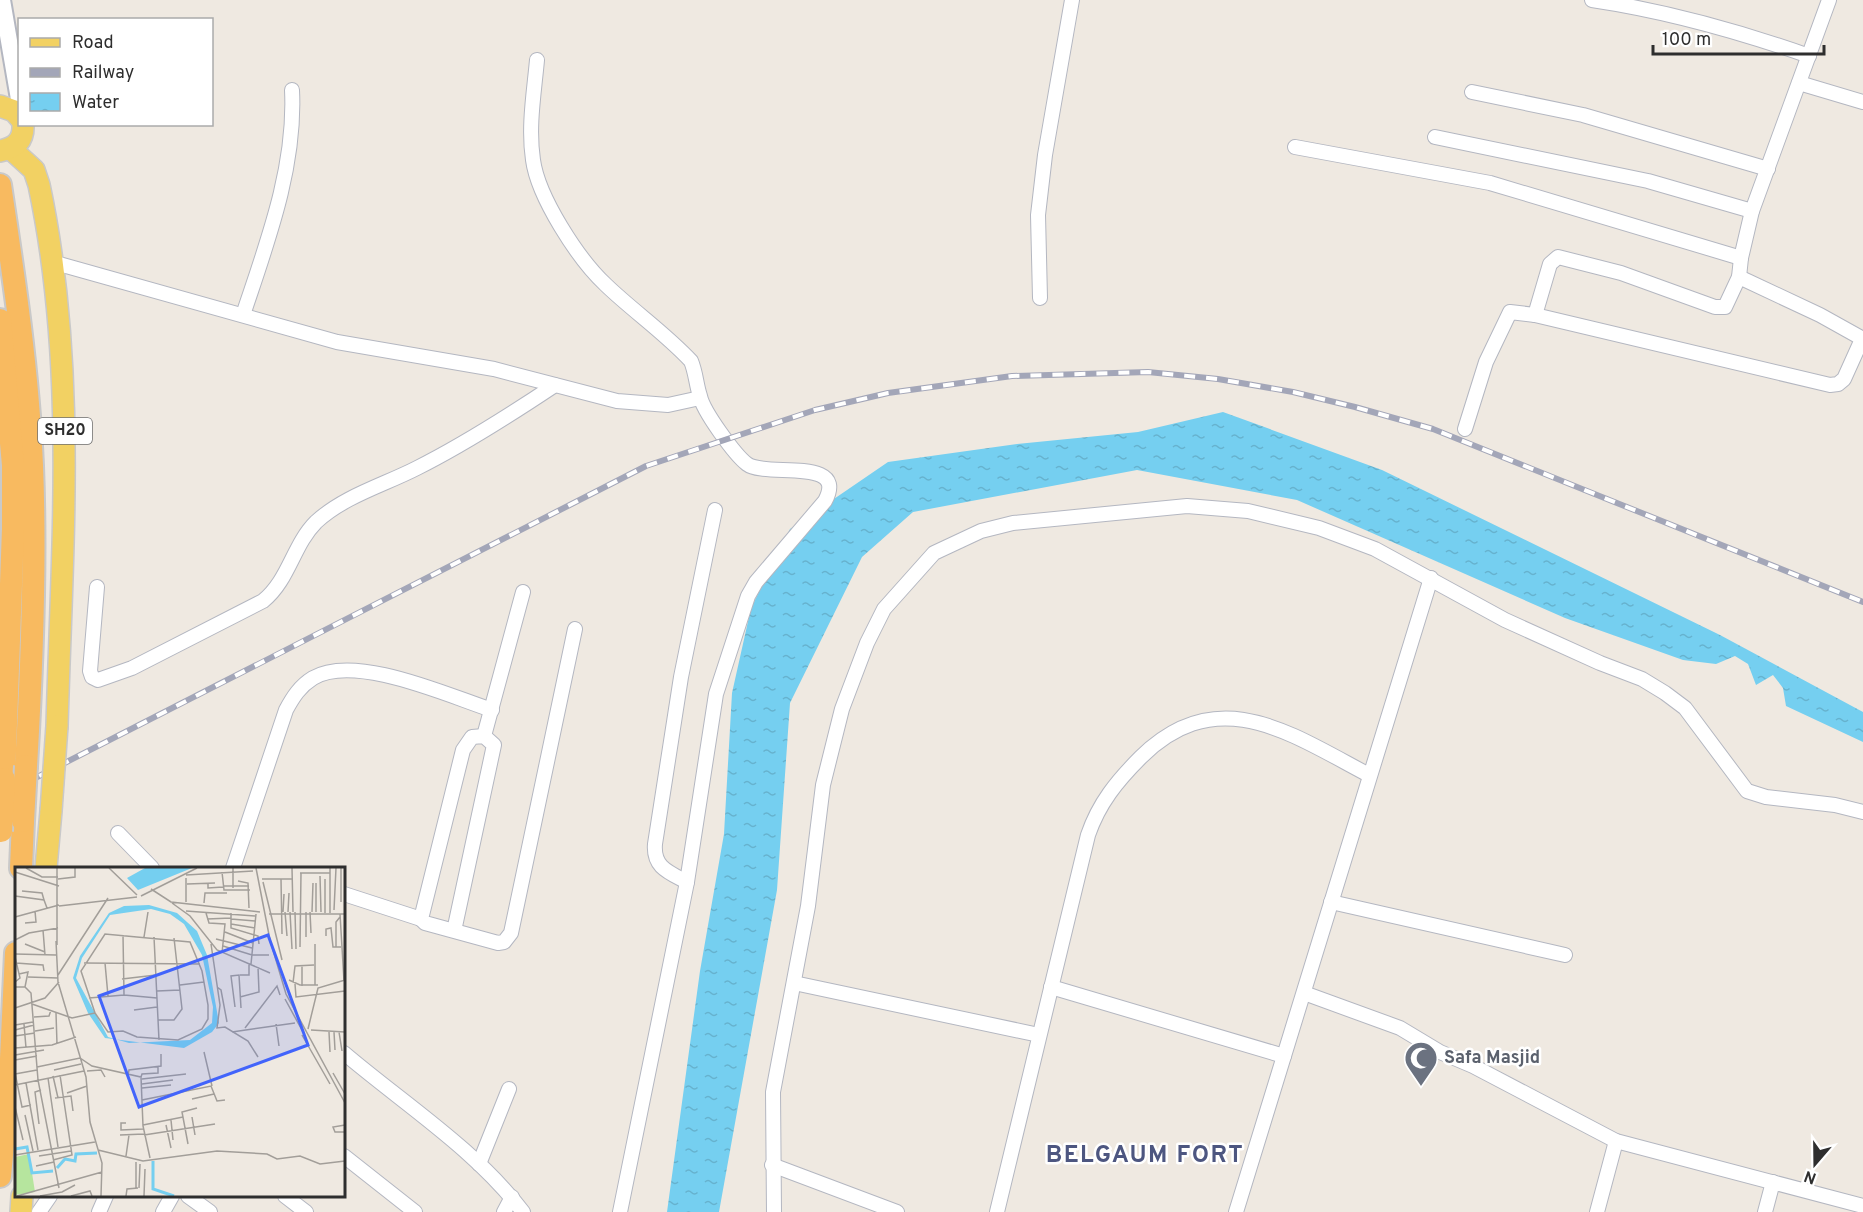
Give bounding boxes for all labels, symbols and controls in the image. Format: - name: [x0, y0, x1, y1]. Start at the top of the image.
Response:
- legend: [18, 18, 213, 126]
- scale bar: [1653, 18, 1824, 56]
- text: 100 m: [1662, 29, 1711, 52]
- text: Road: [72, 32, 114, 55]
- text: Railway: [72, 62, 134, 85]
- text: Water: [72, 92, 119, 115]
- road number: SH20: [38, 418, 92, 444]
- inset map: [15, 867, 345, 1197]
- mosque icon: Safa Masjid: [1403, 1040, 1439, 1087]
- place label: Safa Masjid: [1444, 1047, 1540, 1070]
- north arrow: [1785, 1134, 1845, 1194]
- district label: BELGAUM FORT: [1046, 1141, 1244, 1171]
- text: N: [1802, 1165, 1819, 1188]

